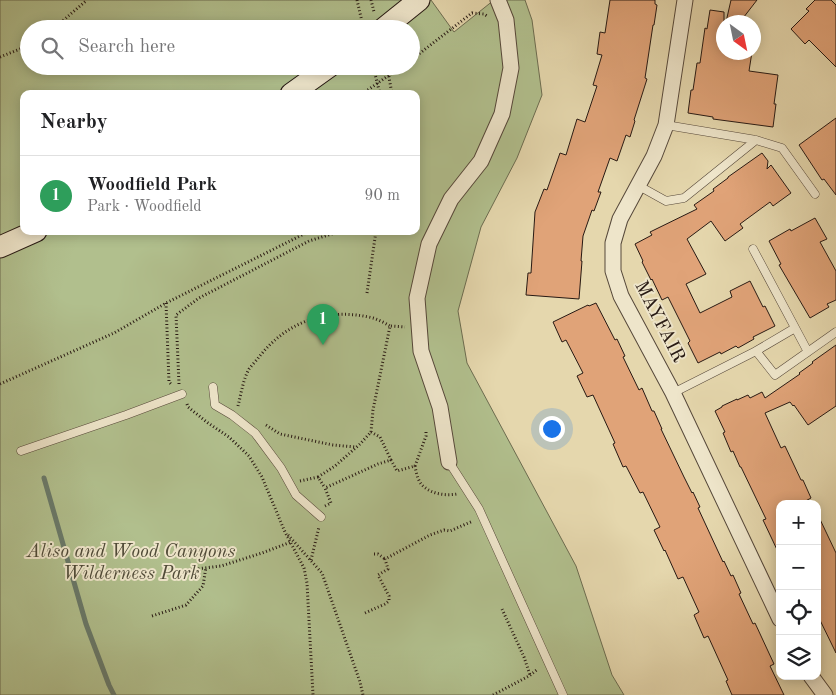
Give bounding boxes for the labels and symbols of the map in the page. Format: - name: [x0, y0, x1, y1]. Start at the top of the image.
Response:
- north arrow: [716, 15, 761, 60]
- street label: MAYFAIR: [630, 278, 688, 366]
- pin: 1: [307, 304, 339, 345]
- your location: [539, 416, 565, 442]
- park label: Aliso and Wood Canyons Wilderness Park: [26, 543, 235, 584]

